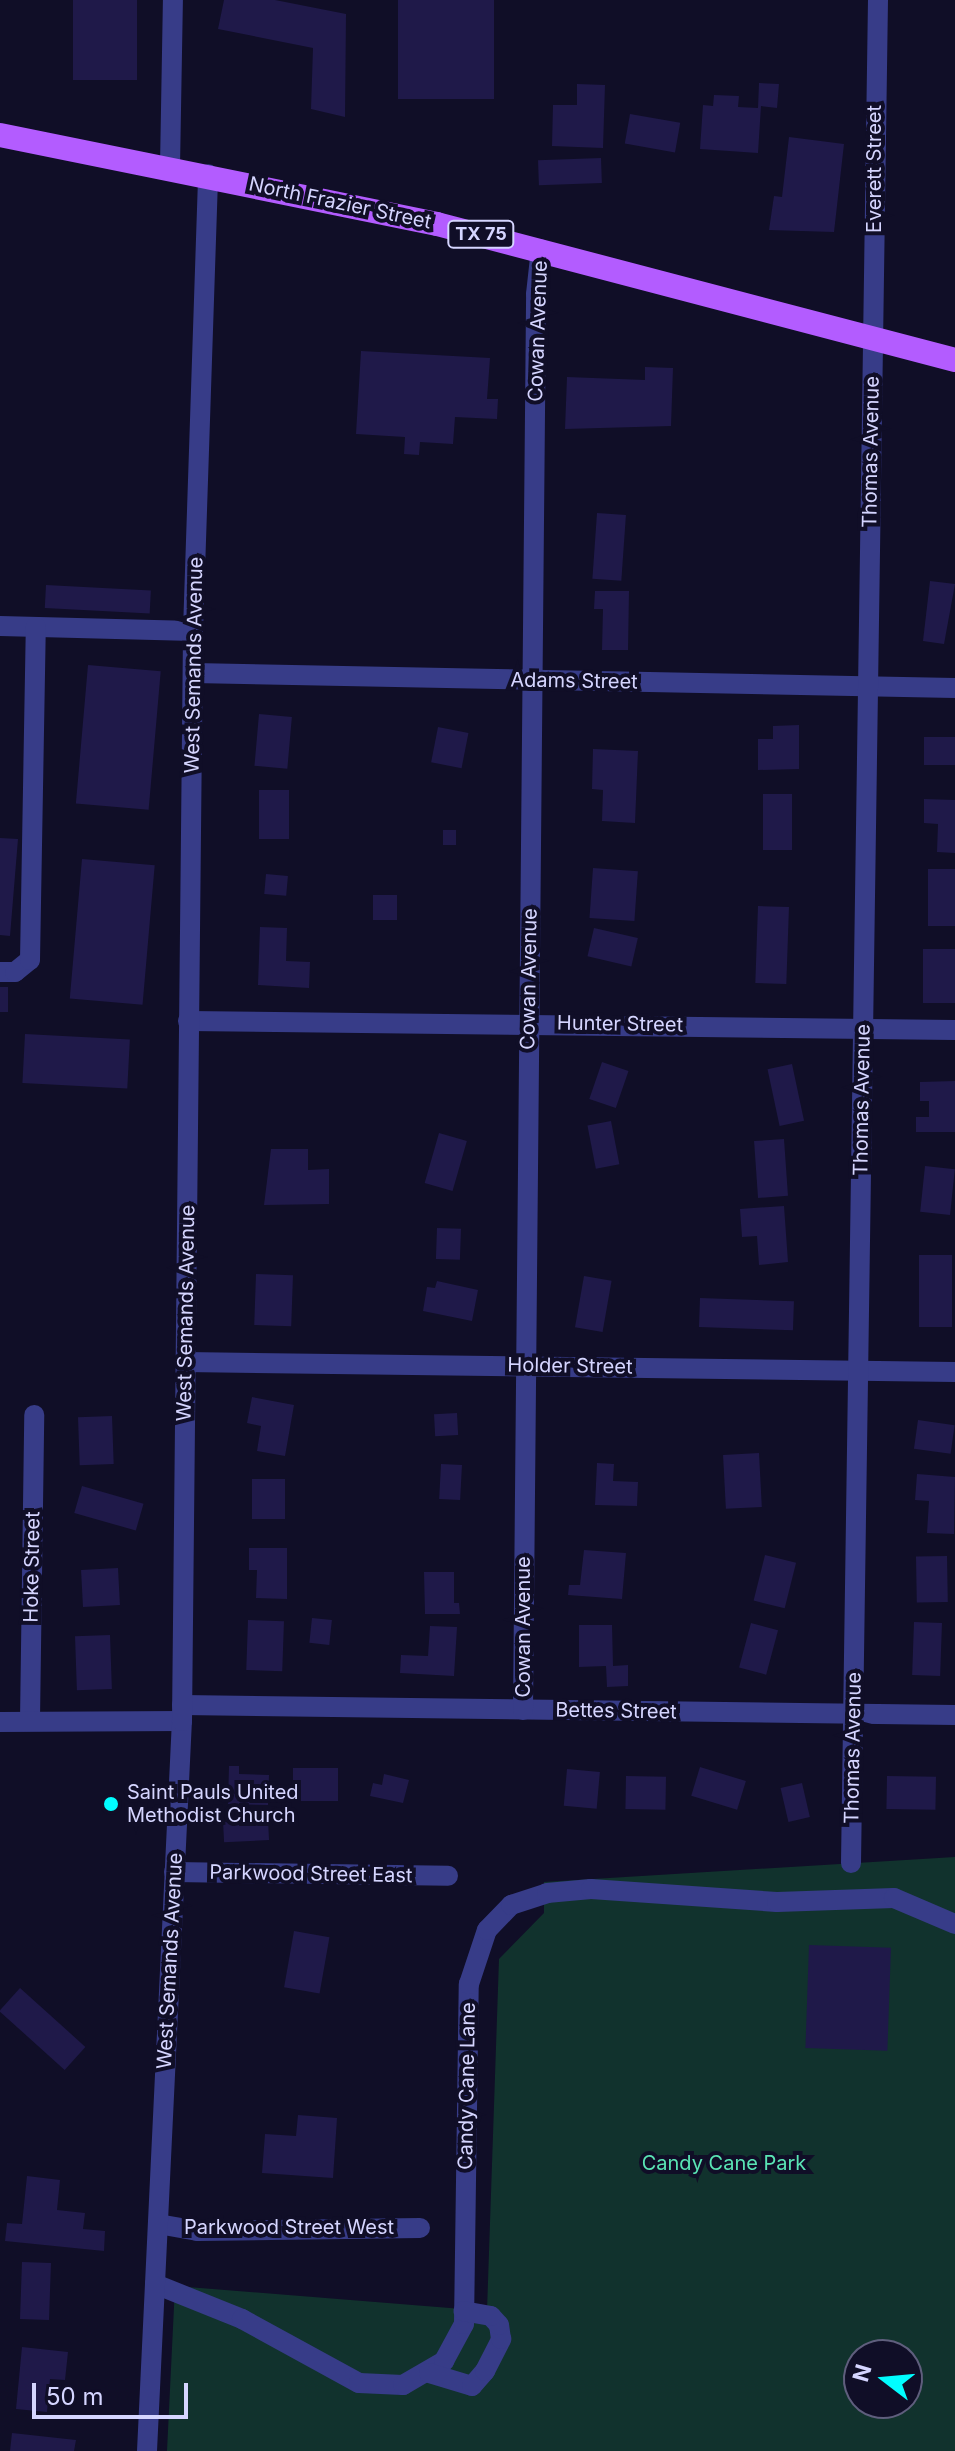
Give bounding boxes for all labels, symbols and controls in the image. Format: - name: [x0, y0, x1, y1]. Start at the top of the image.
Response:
- street label: Everett Street: [862, 105, 886, 233]
- street label: North Frazier Street: [247, 172, 433, 234]
- road number: TX 75: [447, 220, 515, 248]
- street label: Cowan Avenue: [524, 260, 552, 402]
- street label: Thomas Avenue: [858, 376, 884, 528]
- street label: West Semands Avenue: [180, 556, 208, 774]
- street label: Adams Street: [510, 668, 638, 694]
- street label: Cowan Avenue: [516, 908, 542, 1050]
- street label: Hunter Street: [557, 1011, 683, 1037]
- street label: Thomas Avenue: [849, 1024, 875, 1176]
- street label: West Semands Avenue: [172, 1204, 200, 1422]
- street label: Holder Street: [507, 1353, 633, 1379]
- street label: Hoke Street: [19, 1511, 45, 1623]
- street label: Cowan Avenue: [511, 1556, 535, 1698]
- street label: Thomas Avenue: [840, 1672, 866, 1824]
- street label: Bettes Street: [555, 1698, 677, 1724]
- place label: Saint Pauls United Methodist Church: [127, 1780, 299, 1827]
- marker: Saint Pauls United Methodist Church: [102, 1795, 120, 1813]
- street label: West Semands Avenue: [152, 1852, 188, 2070]
- street label: Parkwood Street East: [209, 1860, 413, 1888]
- street label: Candy Cane Lane: [454, 2002, 480, 2170]
- park label: Candy Cane Park: [642, 2151, 806, 2175]
- street label: Parkwood Street West: [184, 2215, 394, 2239]
- north arrow: [843, 2339, 923, 2419]
- text: N: [847, 2361, 877, 2385]
- scale bar: [36, 2367, 192, 2417]
- text: 50 m: [46, 2382, 104, 2411]

